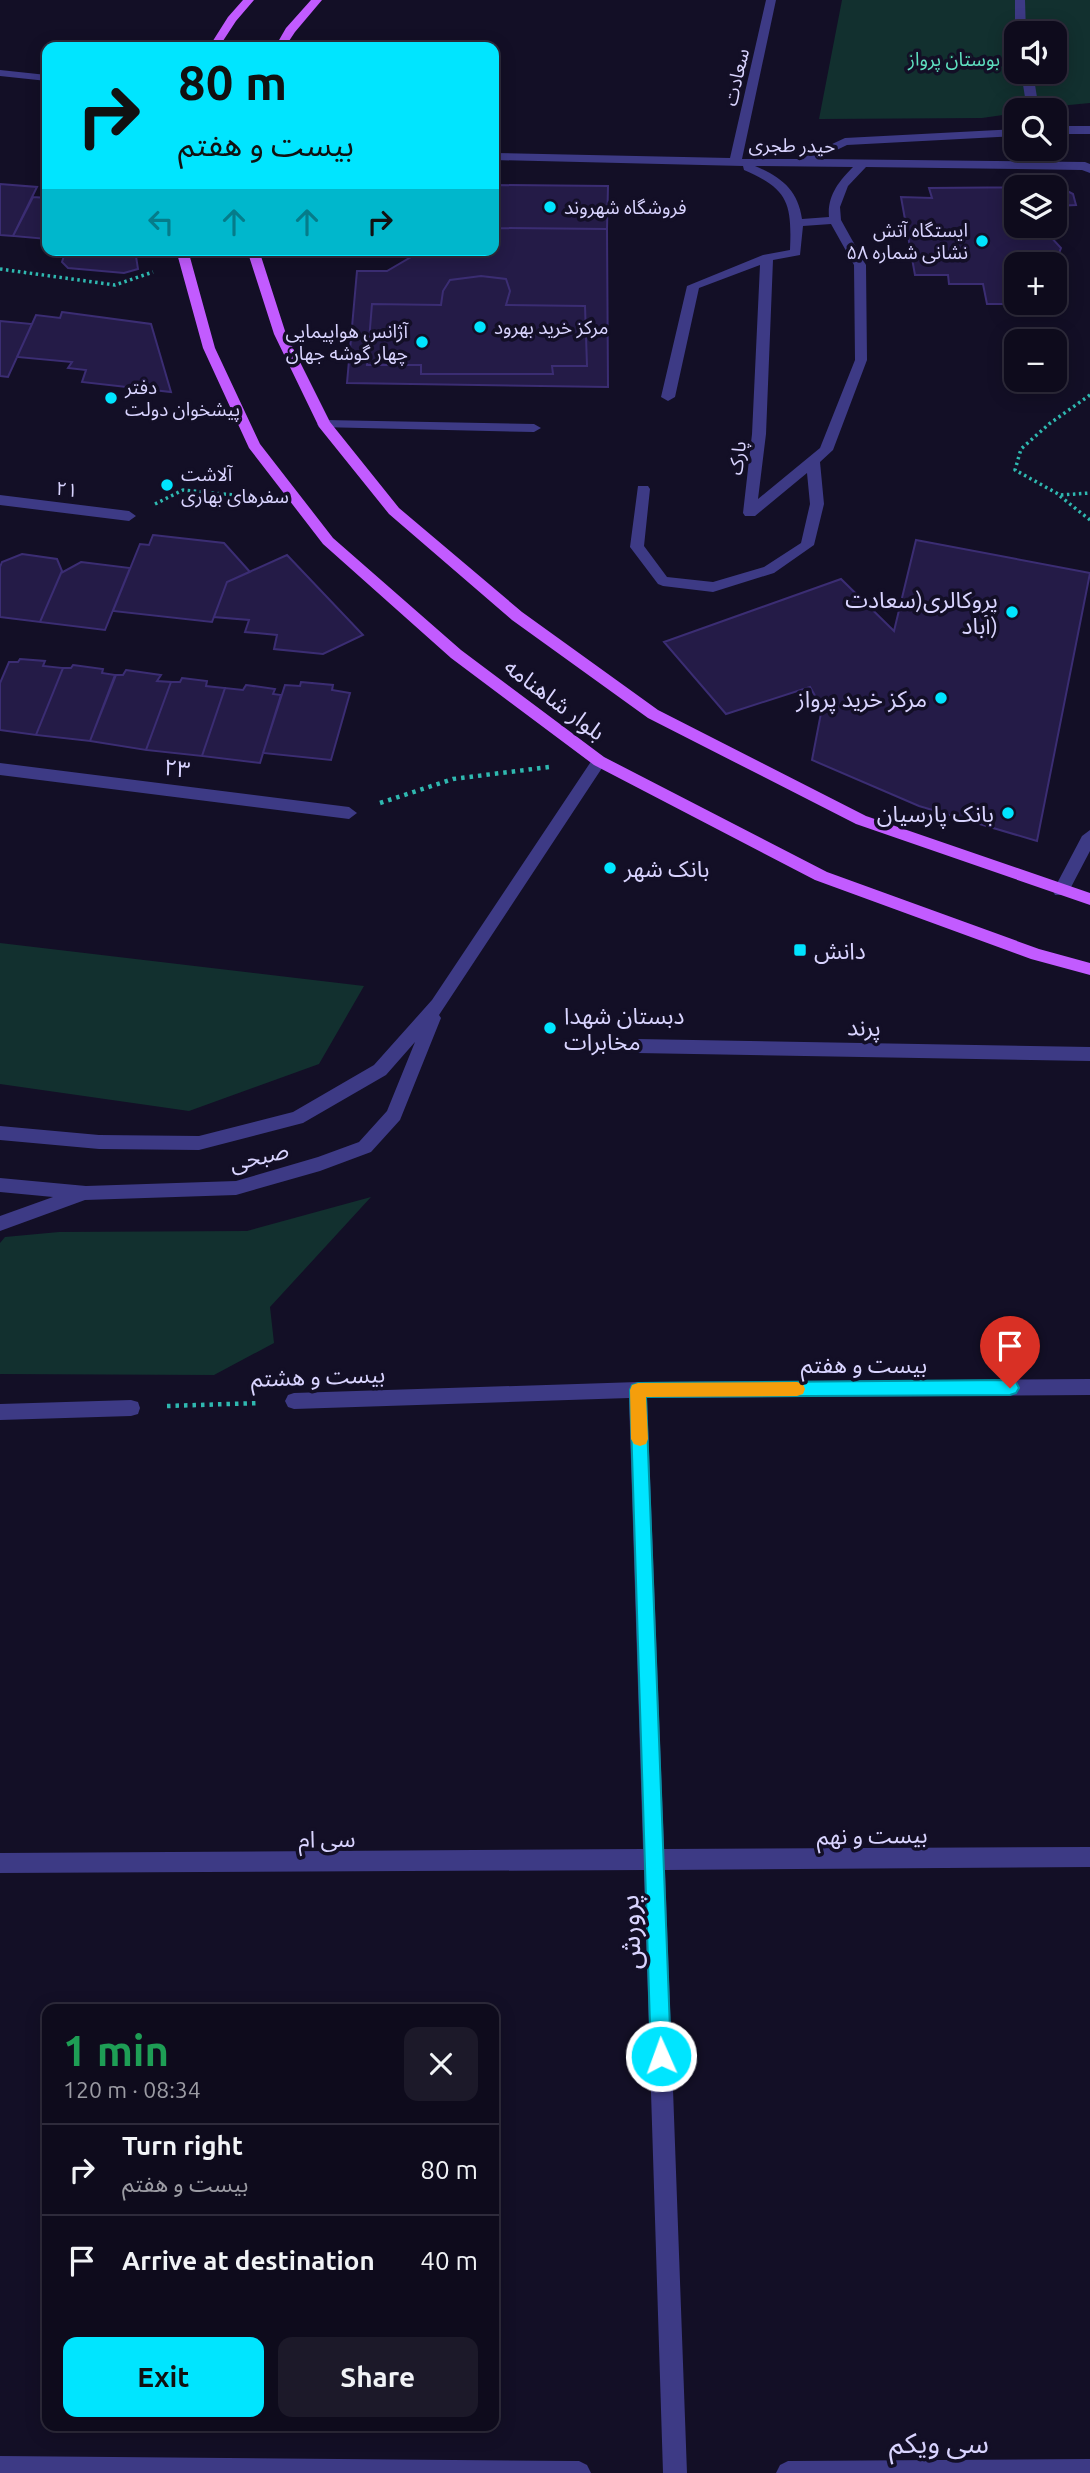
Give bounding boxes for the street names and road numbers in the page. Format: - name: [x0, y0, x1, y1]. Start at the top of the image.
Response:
- street label: سعادت: [719, 46, 753, 108]
- street label: حیدر طجری: [748, 133, 836, 158]
- street label: پارک: [724, 440, 752, 477]
- street label: ۲۱: [55, 477, 79, 501]
- street label: بلوار شاهنامه: [499, 653, 610, 746]
- street label: ۲۳: [162, 754, 192, 782]
- street label: پرند: [847, 1014, 881, 1043]
- street label: صبحی: [227, 1137, 291, 1176]
- street label: بیست و هفتم: [801, 1352, 927, 1382]
- street label: بیست و هشتم: [250, 1361, 386, 1396]
- street label: بیست و نهم: [816, 1822, 928, 1853]
- street label: سی ام: [299, 1826, 355, 1857]
- street label: پرورش: [612, 1894, 649, 1970]
- street label: سی ویکم: [889, 2427, 989, 2465]

